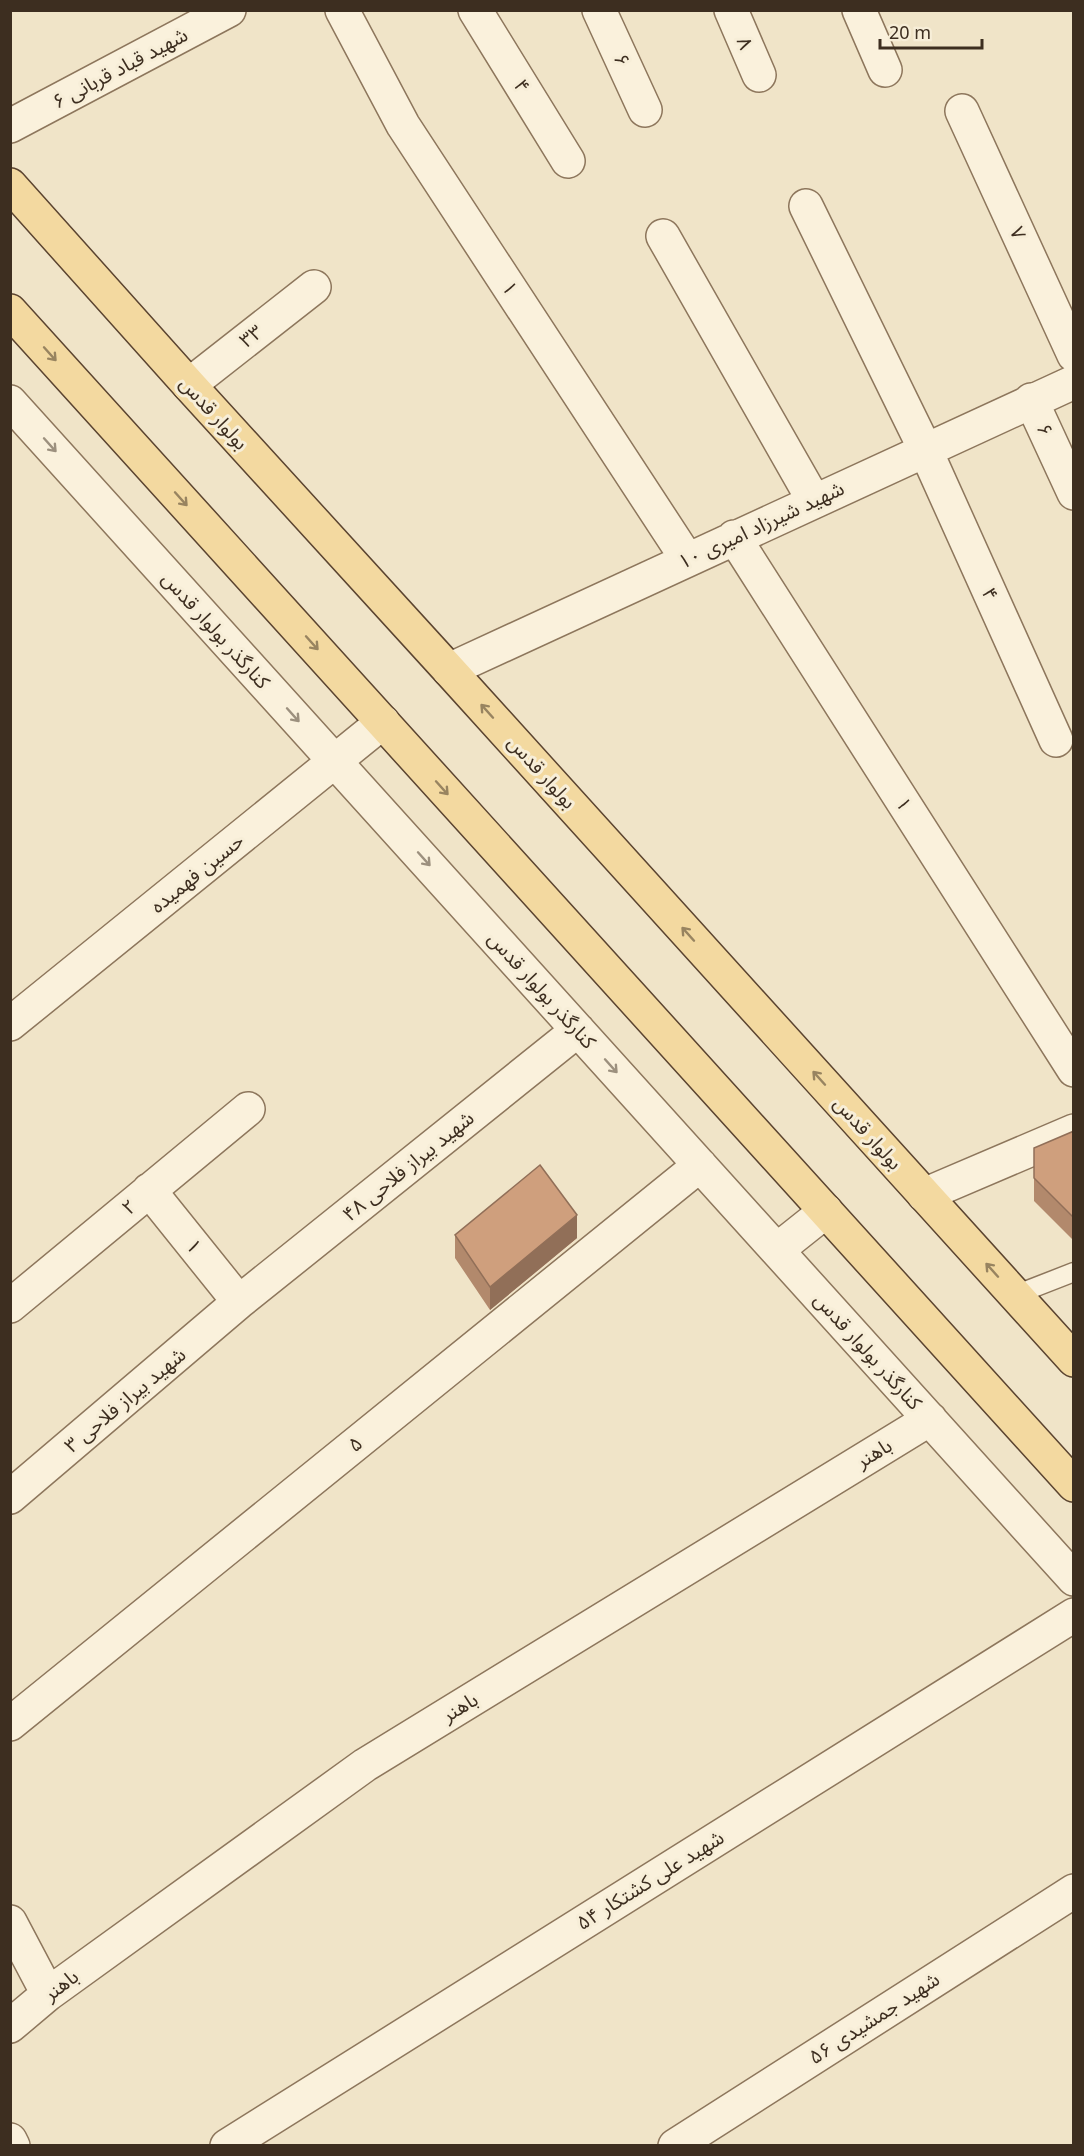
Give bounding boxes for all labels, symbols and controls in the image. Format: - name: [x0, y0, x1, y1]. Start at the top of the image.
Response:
- scale bar: [880, 12, 982, 50]
- text: 20 m: [889, 14, 931, 52]
- street label: شهید قباد قربانی ۶: [45, 15, 196, 123]
- street label: ۸: [723, 30, 766, 57]
- street label: ۶: [600, 46, 643, 74]
- street label: ۴: [500, 71, 542, 103]
- street label: ۷: [996, 220, 1039, 248]
- street label: ۱: [488, 272, 530, 305]
- street label: ۳۳: [230, 313, 274, 360]
- one-way arrow: [43, 346, 57, 361]
- street label: بولوار قدس: [167, 366, 259, 461]
- street label: ۶: [1023, 417, 1066, 444]
- one-way arrow: [43, 437, 57, 452]
- street label: شهید شیرزاد امیری ۱۰: [671, 469, 852, 583]
- one-way arrow: [174, 491, 188, 506]
- street label: کنارگذر بولوار قدس: [150, 561, 281, 701]
- street label: ۴: [968, 581, 1011, 608]
- one-way arrow: [304, 635, 318, 650]
- one-way arrow: [480, 704, 494, 719]
- one-way arrow: [286, 707, 300, 722]
- street label: بولوار قدس: [495, 725, 587, 820]
- one-way arrow: [435, 780, 449, 795]
- street label: ۱: [882, 789, 924, 821]
- street label: حسین فهمیده: [141, 822, 255, 926]
- one-way arrow: [417, 852, 431, 867]
- street label: کنارگذر بولوار قدس: [476, 921, 607, 1061]
- one-way arrow: [681, 927, 695, 942]
- one-way arrow: [604, 1059, 618, 1074]
- one-way arrow: [812, 1071, 826, 1086]
- street label: بولوار قدس: [821, 1086, 913, 1181]
- street label: شهید بیراز فلاحی ۴۸: [332, 1099, 485, 1234]
- street label: ۲: [112, 1188, 148, 1228]
- street label: ۱: [173, 1229, 213, 1264]
- one-way arrow: [985, 1262, 999, 1277]
- street label: کنارگذر بولوار قدس: [802, 1282, 933, 1422]
- street label: شهید بیراز فلاحی ۳: [54, 1336, 197, 1465]
- street label: ۵: [338, 1425, 373, 1465]
- street label: باهنر: [847, 1426, 901, 1482]
- street label: باهنر: [433, 1680, 487, 1736]
- street label: شهید علی کشتکار ۵۴: [568, 1818, 733, 1943]
- street label: باهنر: [33, 1958, 89, 2014]
- street label: شهید جمشیدی ۵۶: [800, 1960, 949, 2078]

